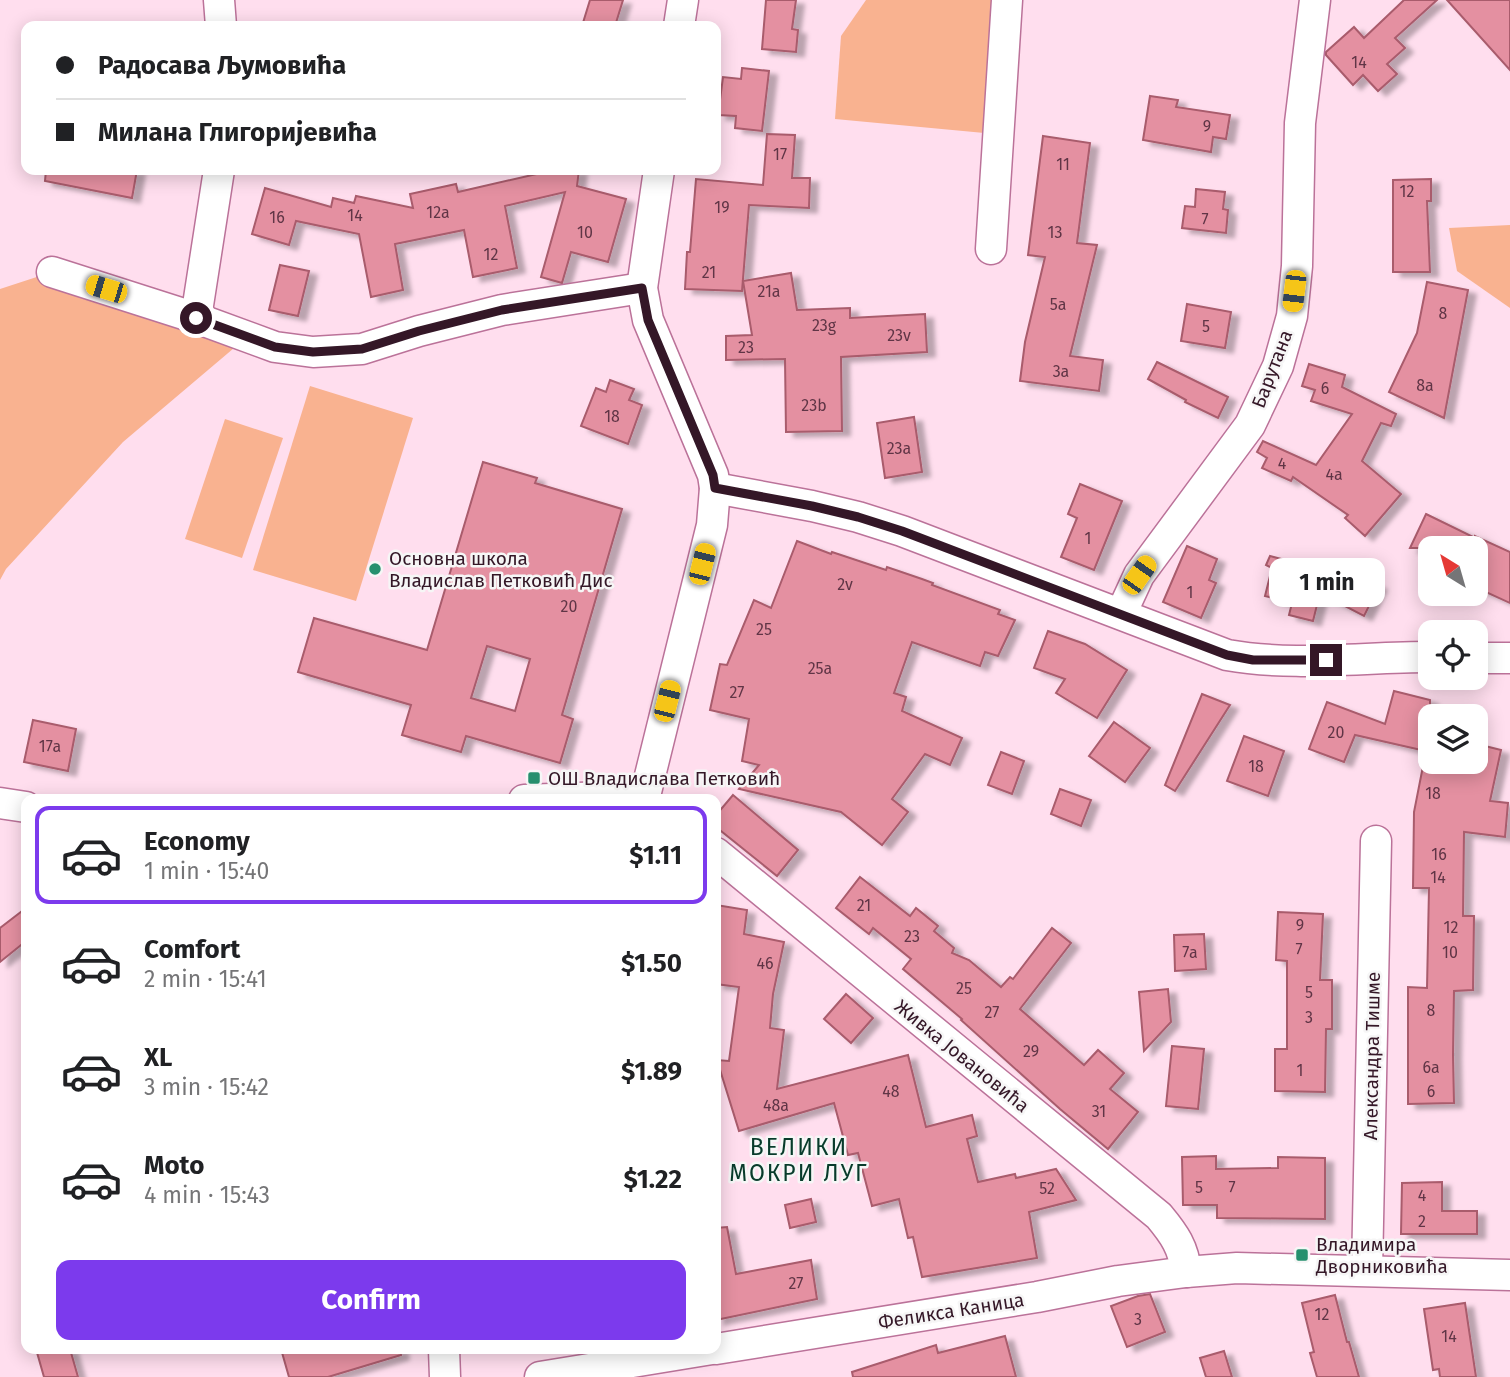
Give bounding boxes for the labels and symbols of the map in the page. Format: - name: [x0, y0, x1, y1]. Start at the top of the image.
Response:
- house number: 14: [1351, 53, 1367, 72]
- house number: 9: [1203, 117, 1211, 136]
- house number: 17: [773, 145, 787, 164]
- house number: 11: [1056, 155, 1070, 174]
- house number: 12: [1400, 182, 1414, 201]
- house number: 19: [714, 198, 730, 217]
- house number: 12a: [426, 203, 450, 222]
- house number: 14: [347, 206, 363, 225]
- house number: 16: [269, 208, 285, 227]
- house number: 7: [1201, 210, 1209, 229]
- house number: 10: [577, 223, 593, 242]
- house number: 13: [1048, 223, 1062, 242]
- house number: 12: [484, 245, 498, 264]
- house number: 21: [702, 263, 716, 282]
- car: [1282, 269, 1307, 313]
- car: [83, 273, 130, 305]
- house number: 21a: [757, 282, 781, 301]
- house number: 5a: [1050, 295, 1066, 314]
- route start: [180, 302, 212, 334]
- house number: 8: [1439, 304, 1448, 323]
- house number: 23g: [812, 316, 837, 335]
- house number: 5: [1202, 317, 1210, 336]
- house number: 23v: [887, 326, 911, 345]
- street label: Барутана: [1247, 327, 1297, 411]
- house number: 23: [738, 338, 754, 357]
- house number: 3a: [1053, 362, 1069, 381]
- house number: 8a: [1416, 376, 1434, 395]
- house number: 6: [1321, 379, 1329, 398]
- house number: 23b: [801, 396, 827, 415]
- house number: 18: [604, 407, 620, 426]
- house number: 23a: [887, 439, 911, 458]
- house number: 4: [1278, 454, 1287, 473]
- house number: 4a: [1325, 465, 1343, 484]
- house number: 1: [1085, 529, 1091, 548]
- north arrow: [1418, 536, 1488, 606]
- car: [687, 541, 718, 587]
- place label: Основна школа Владислав Петковић Дис: [389, 547, 613, 592]
- car: [1119, 552, 1160, 598]
- callout: 1 min: [1268, 558, 1384, 608]
- marker: Основна школа Владислав Петковић Дис: [367, 561, 383, 577]
- house number: 2v: [837, 575, 853, 594]
- house number: 1: [1187, 583, 1193, 602]
- house number: 20: [561, 597, 577, 616]
- house number: 25: [756, 620, 772, 639]
- route end: [1310, 644, 1342, 676]
- house number: 25a: [808, 659, 832, 678]
- car: [652, 678, 683, 724]
- house number: 27: [730, 683, 744, 702]
- house number: 20: [1328, 723, 1344, 742]
- house number: 17a: [39, 737, 61, 756]
- house number: 18: [1248, 757, 1264, 776]
- place label: ОШ Владислава Петковић: [548, 767, 780, 790]
- marker: ОШ Владислава Петковић: [526, 770, 542, 786]
- house number: 18: [1425, 784, 1441, 803]
- house number: 16: [1431, 845, 1447, 864]
- house number: 14: [1430, 868, 1446, 887]
- house number: 21: [857, 896, 871, 915]
- house number: 9: [1296, 916, 1304, 935]
- house number: 12: [1444, 918, 1458, 937]
- house number: 23: [904, 927, 920, 946]
- house number: 7: [1295, 940, 1303, 959]
- house number: 7a: [1182, 943, 1198, 962]
- house number: 10: [1442, 943, 1458, 962]
- house number: 46: [756, 954, 774, 973]
- street label: Александра Тишме: [1359, 972, 1385, 1140]
- house number: 25: [956, 979, 972, 998]
- house number: 5: [1305, 983, 1313, 1002]
- street label: Живка Јовановића: [890, 995, 1034, 1117]
- house number: 8: [1427, 1001, 1436, 1020]
- house number: 27: [985, 1003, 999, 1022]
- house number: 3: [1305, 1008, 1313, 1027]
- house number: 29: [1023, 1042, 1039, 1061]
- house number: 6a: [1422, 1058, 1440, 1077]
- house number: 1: [1297, 1061, 1303, 1080]
- house number: 48: [882, 1082, 900, 1101]
- house number: 6: [1427, 1082, 1435, 1101]
- house number: 48a: [763, 1096, 789, 1115]
- house number: 31: [1092, 1102, 1106, 1121]
- district label: ВЕЛИКИ МОКРИ ЛУГ: [729, 1133, 869, 1187]
- house number: 5: [1195, 1178, 1203, 1197]
- house number: 7: [1228, 1178, 1236, 1197]
- house number: 52: [1039, 1179, 1055, 1198]
- house number: 4: [1418, 1186, 1427, 1205]
- house number: 2: [1418, 1212, 1426, 1231]
- place label: Владимира Дворниковића: [1315, 1233, 1448, 1278]
- marker: Владимира Дворниковића: [1294, 1247, 1310, 1263]
- house number: 27: [789, 1274, 803, 1293]
- street label: Феликса Каница: [876, 1288, 1026, 1334]
- house number: 12: [1315, 1305, 1329, 1324]
- house number: 3: [1134, 1310, 1142, 1329]
- house number: 14: [1441, 1327, 1457, 1346]

